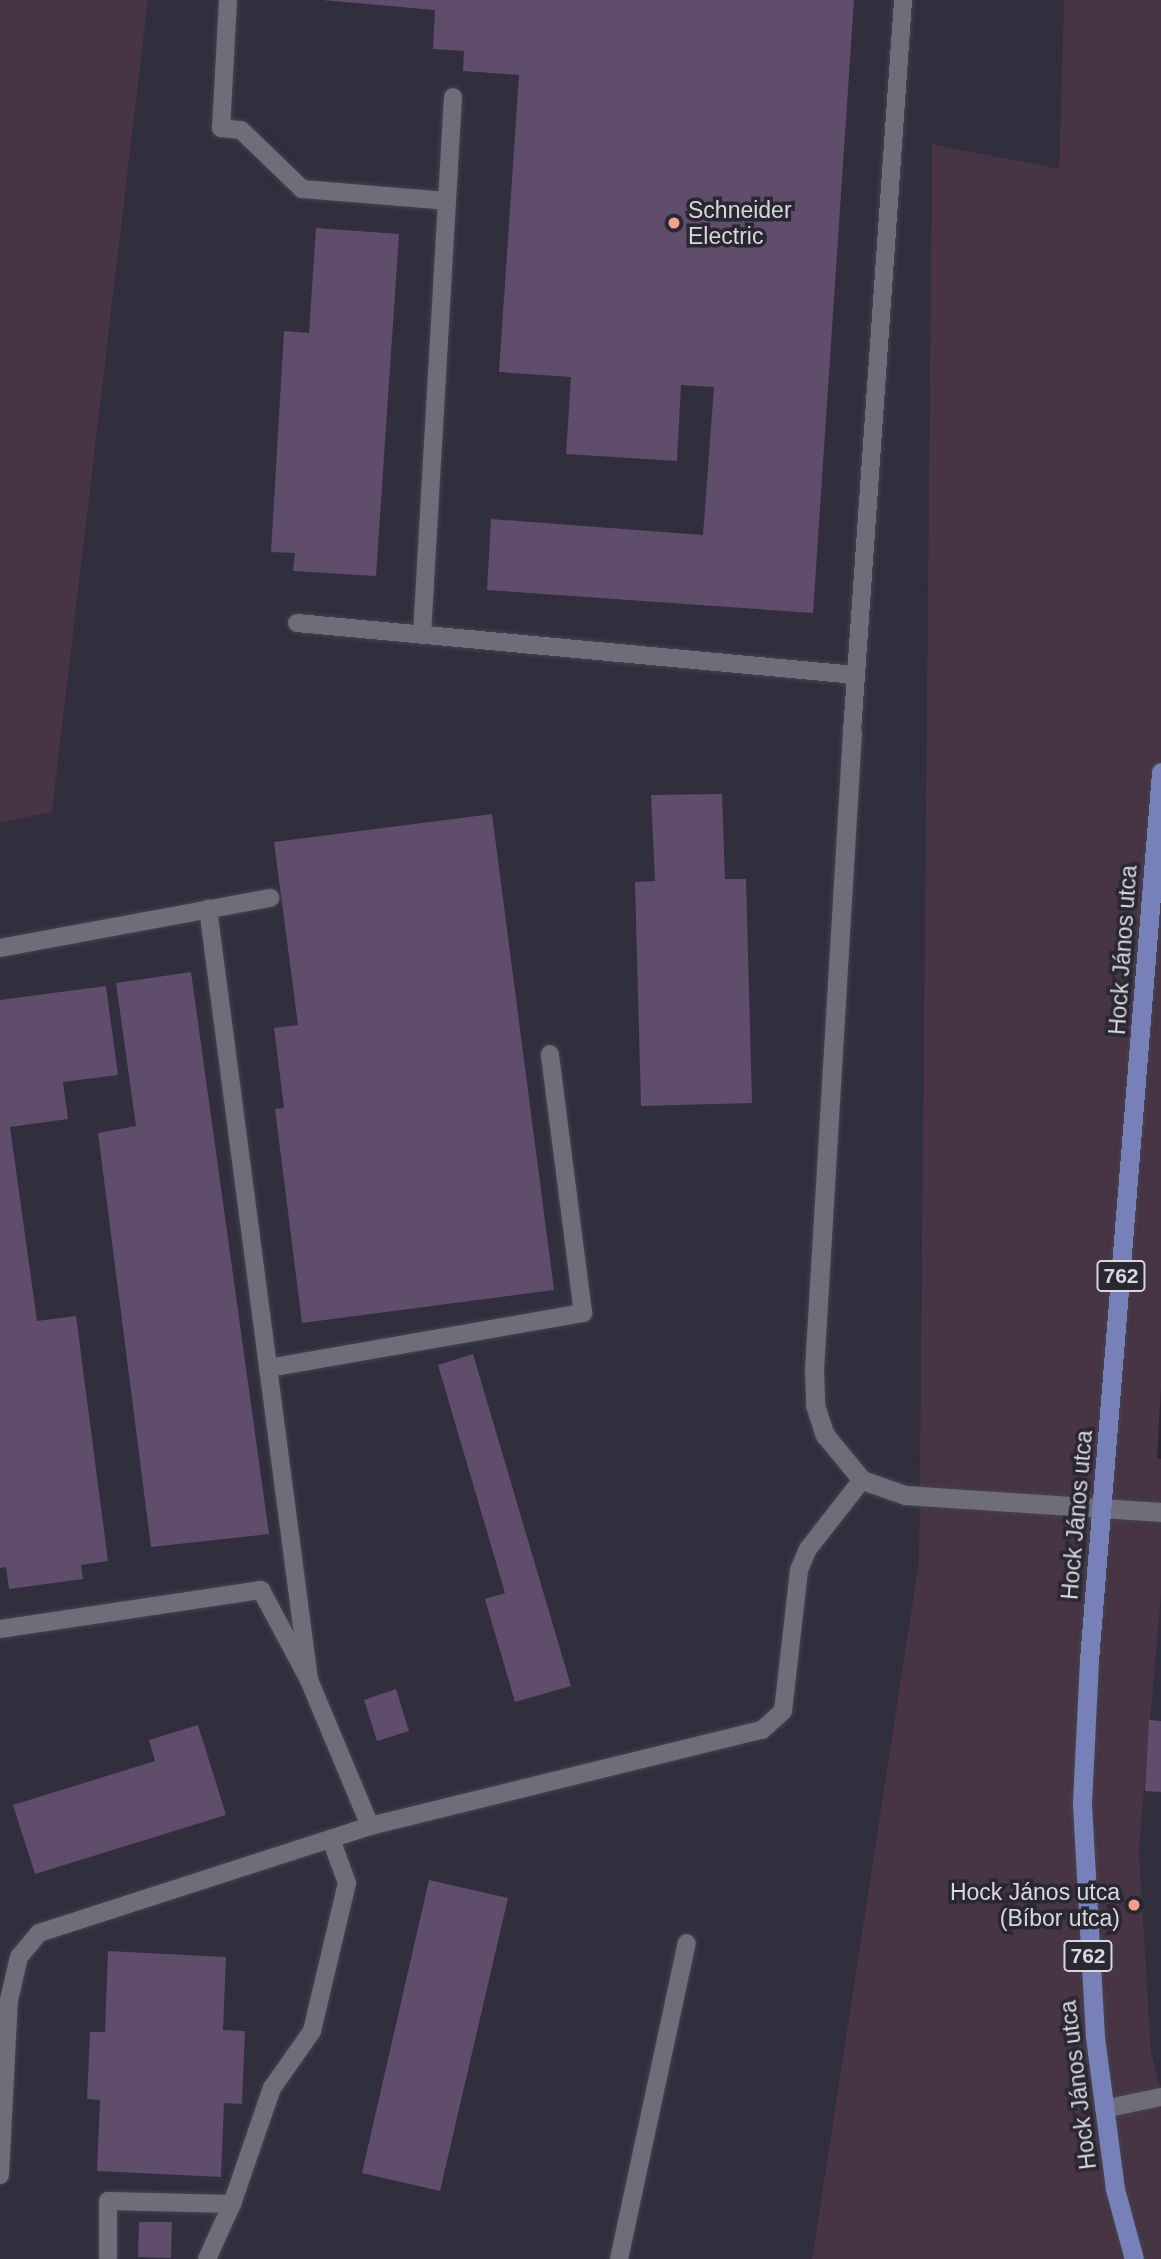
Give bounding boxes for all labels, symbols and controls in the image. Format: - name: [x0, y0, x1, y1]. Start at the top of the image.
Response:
- place label: Schneider Electric: [688, 196, 792, 250]
- marker: Schneider Electric: [666, 215, 682, 231]
- street label: Hock János utca: [1103, 864, 1143, 1036]
- road number: 762: [1095, 1258, 1147, 1294]
- street label: Hock János utca: [1056, 1429, 1098, 1601]
- place label: Hock János utca (Bíbor utca): [950, 1878, 1120, 1932]
- marker: Hock János utca (Bíbor utca): [1126, 1897, 1142, 1913]
- road number: 762: [1062, 1938, 1114, 1974]
- street label: Hock János utca: [1054, 1999, 1102, 2171]

